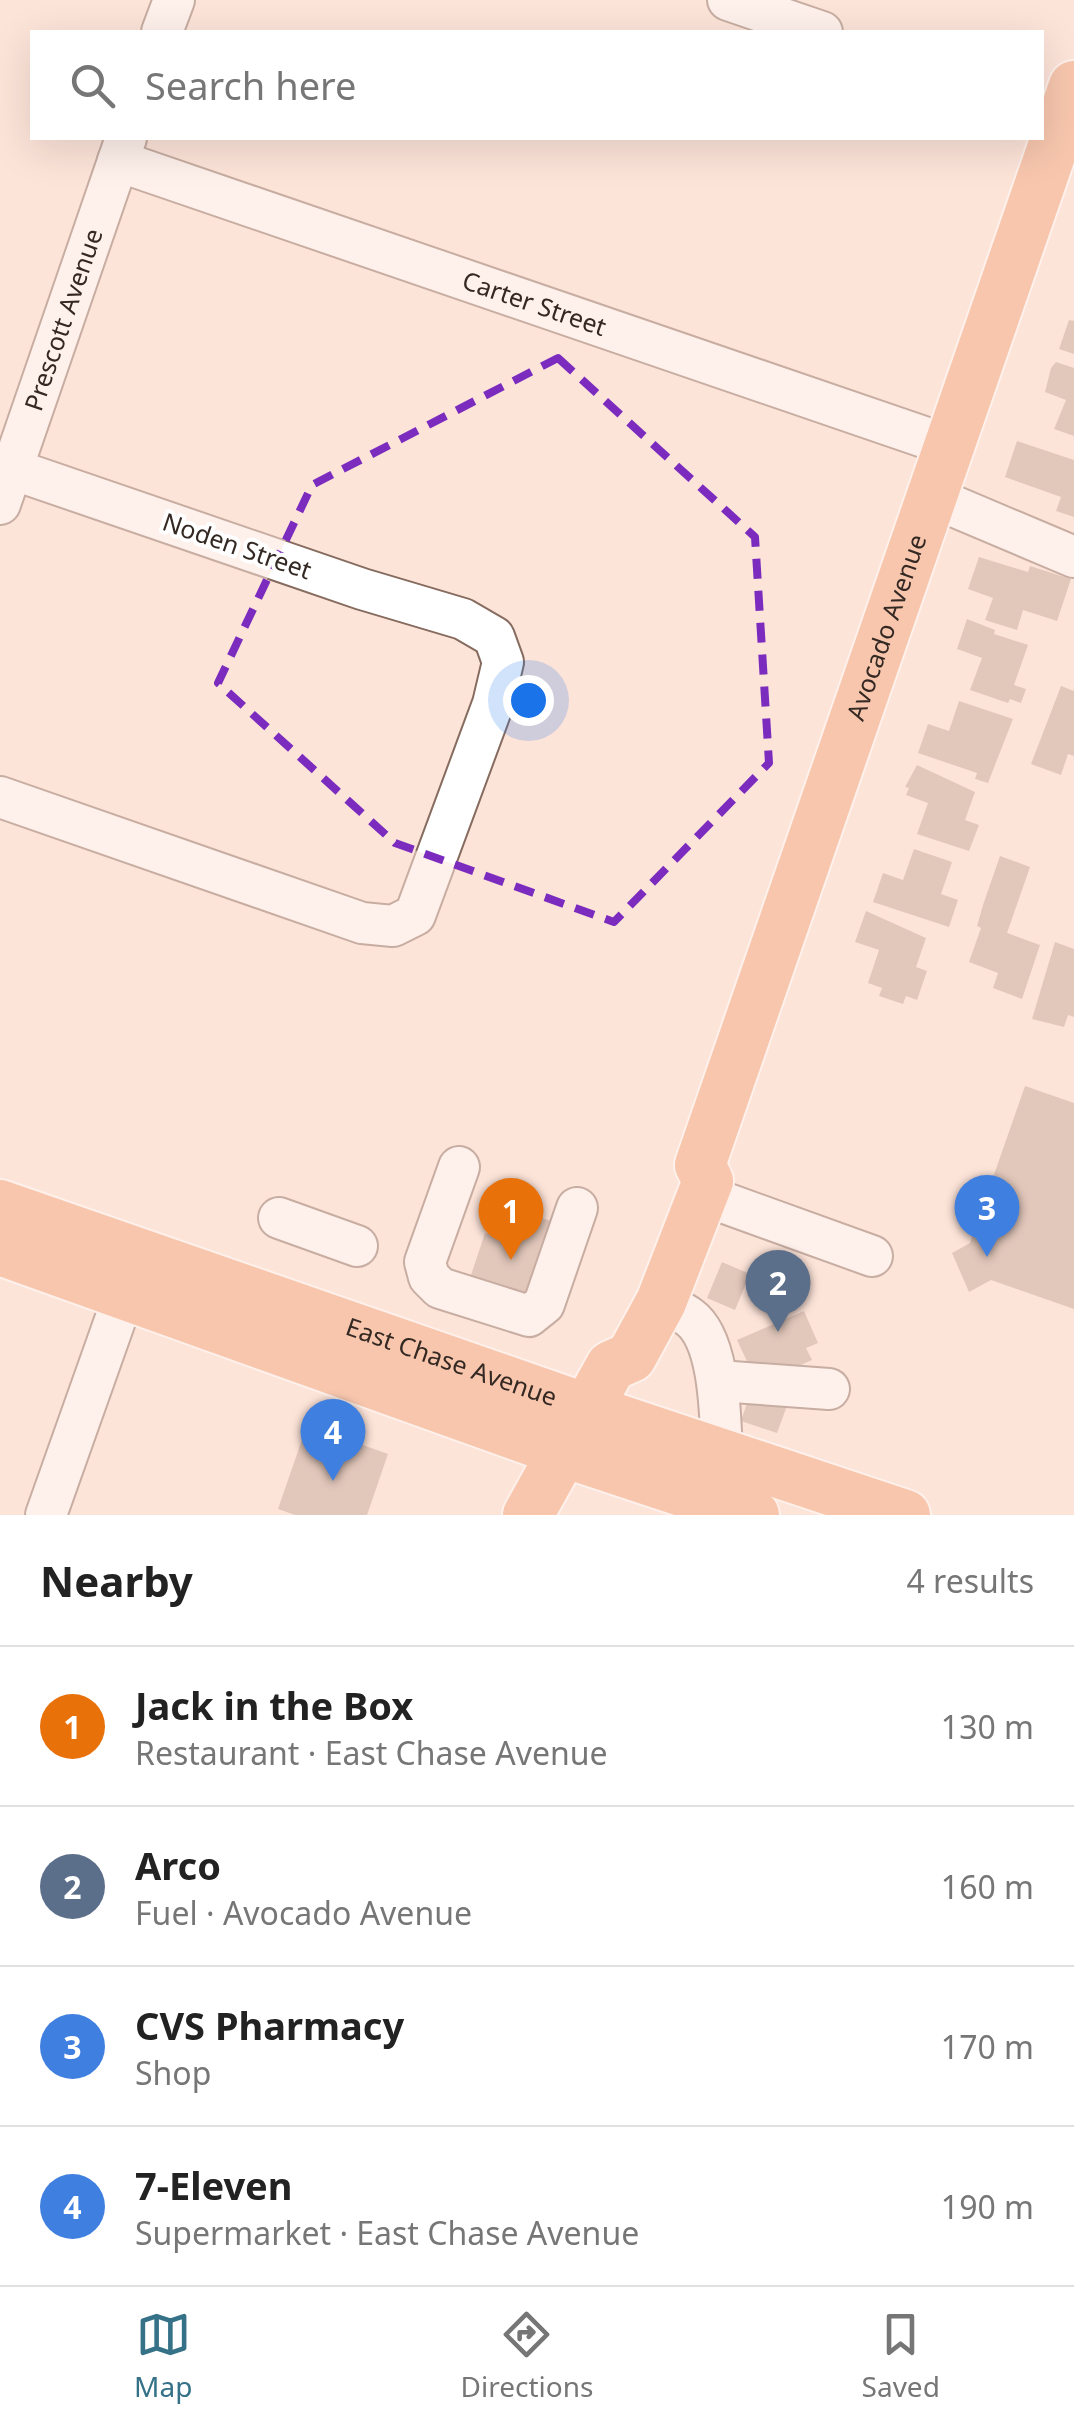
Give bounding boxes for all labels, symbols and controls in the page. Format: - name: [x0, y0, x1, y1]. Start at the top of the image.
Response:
- search box: [30, 30, 1044, 140]
- icon: search: [65, 58, 120, 113]
- text: Search here: [145, 59, 356, 111]
- street label: Prescott Avenue: [15, 224, 110, 415]
- street label: Carter Street: [458, 262, 611, 343]
- street label: Noden Street: [158, 504, 316, 586]
- street label: Avocado Avenue: [838, 529, 933, 724]
- your location: [503, 675, 554, 726]
- pin: 3: [954, 1174, 1020, 1257]
- pin: 1: [478, 1178, 544, 1260]
- pin: 2: [746, 1250, 810, 1332]
- street label: East Chase Avenue: [342, 1309, 562, 1413]
- pin: 4: [300, 1398, 366, 1481]
- text: Nearby: [40, 1552, 193, 1609]
- text: 4 results: [907, 1559, 1034, 1602]
- text: Jack in the Box: [135, 1679, 413, 1731]
- text: 1: [63, 1705, 82, 1748]
- text: 130 m: [941, 1705, 1034, 1748]
- text: Restaurant · East Chase Avenue: [135, 1731, 608, 1774]
- text: Arco: [135, 1839, 221, 1891]
- text: 2: [63, 1865, 82, 1908]
- text: 160 m: [941, 1865, 1034, 1908]
- text: Fuel · Avocado Avenue: [135, 1891, 472, 1934]
- text: CVS Pharmacy: [135, 1999, 404, 2051]
- text: 3: [63, 2025, 82, 2068]
- text: 170 m: [941, 2025, 1034, 2068]
- text: Shop: [135, 2051, 211, 2094]
- text: 7-Eleven: [135, 2159, 293, 2211]
- text: 4: [63, 2185, 82, 2228]
- text: 190 m: [941, 2185, 1034, 2228]
- text: Supermarket · East Chase Avenue: [135, 2211, 639, 2254]
- tab: Map: [134, 2307, 192, 2405]
- tab: Directions: [461, 2307, 593, 2405]
- tab: Saved: [862, 2307, 940, 2405]

